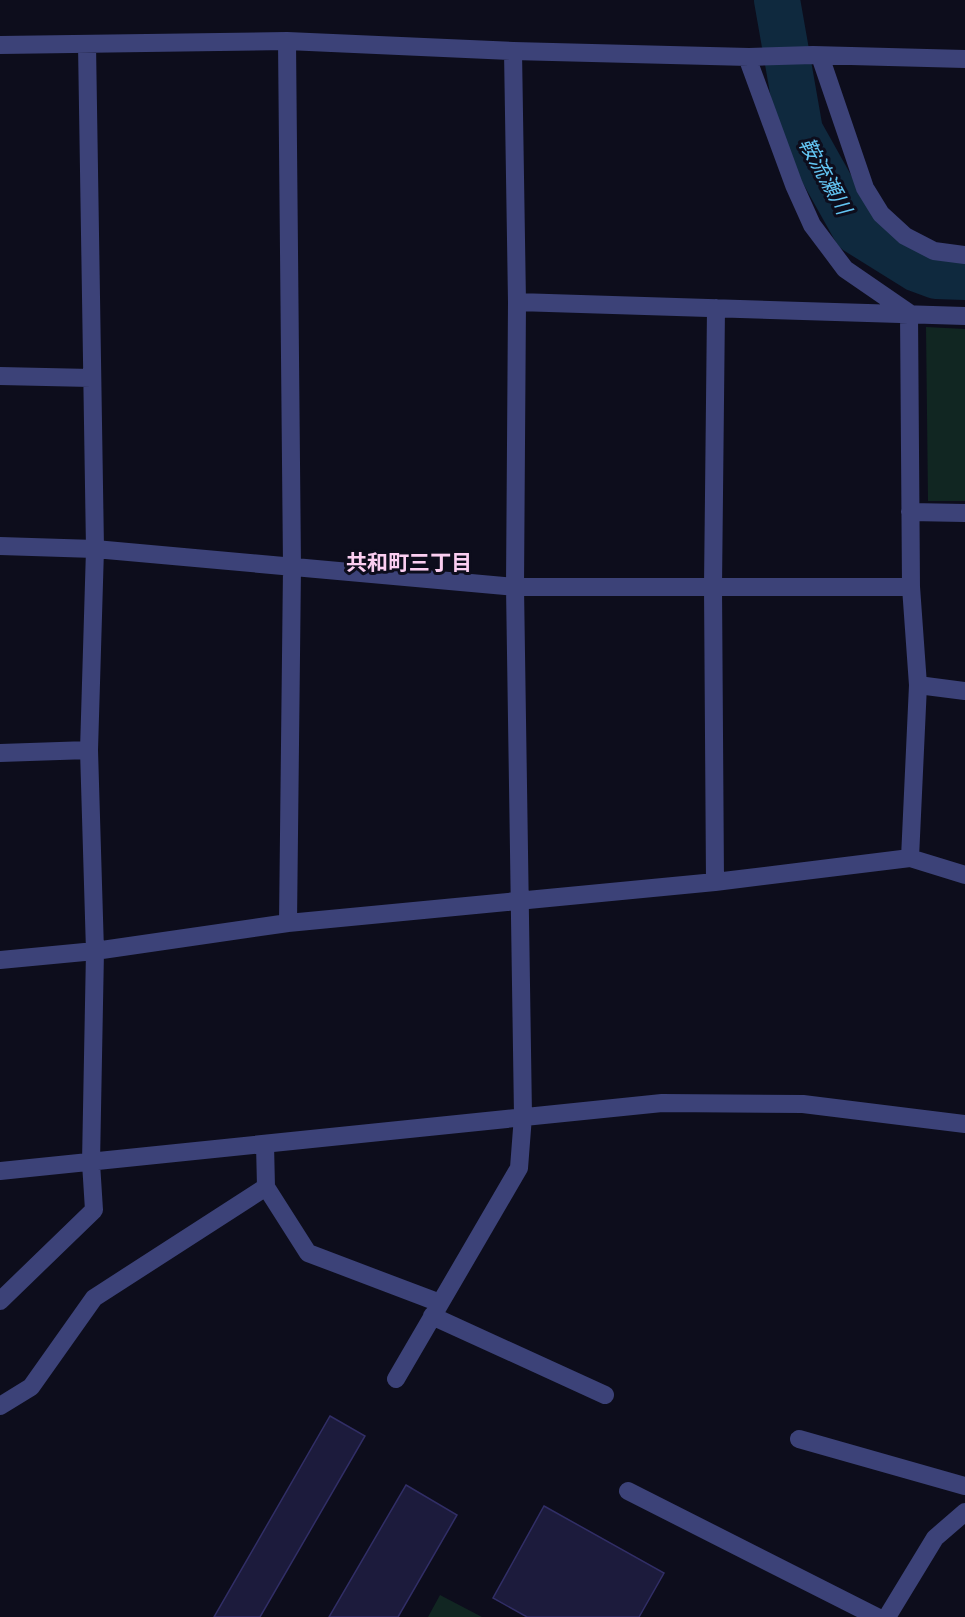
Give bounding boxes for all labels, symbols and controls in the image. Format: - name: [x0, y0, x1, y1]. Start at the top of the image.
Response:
- water label: 鞍流瀬川: [793, 133, 857, 221]
- district label: 共和町三丁目: [346, 551, 472, 576]

